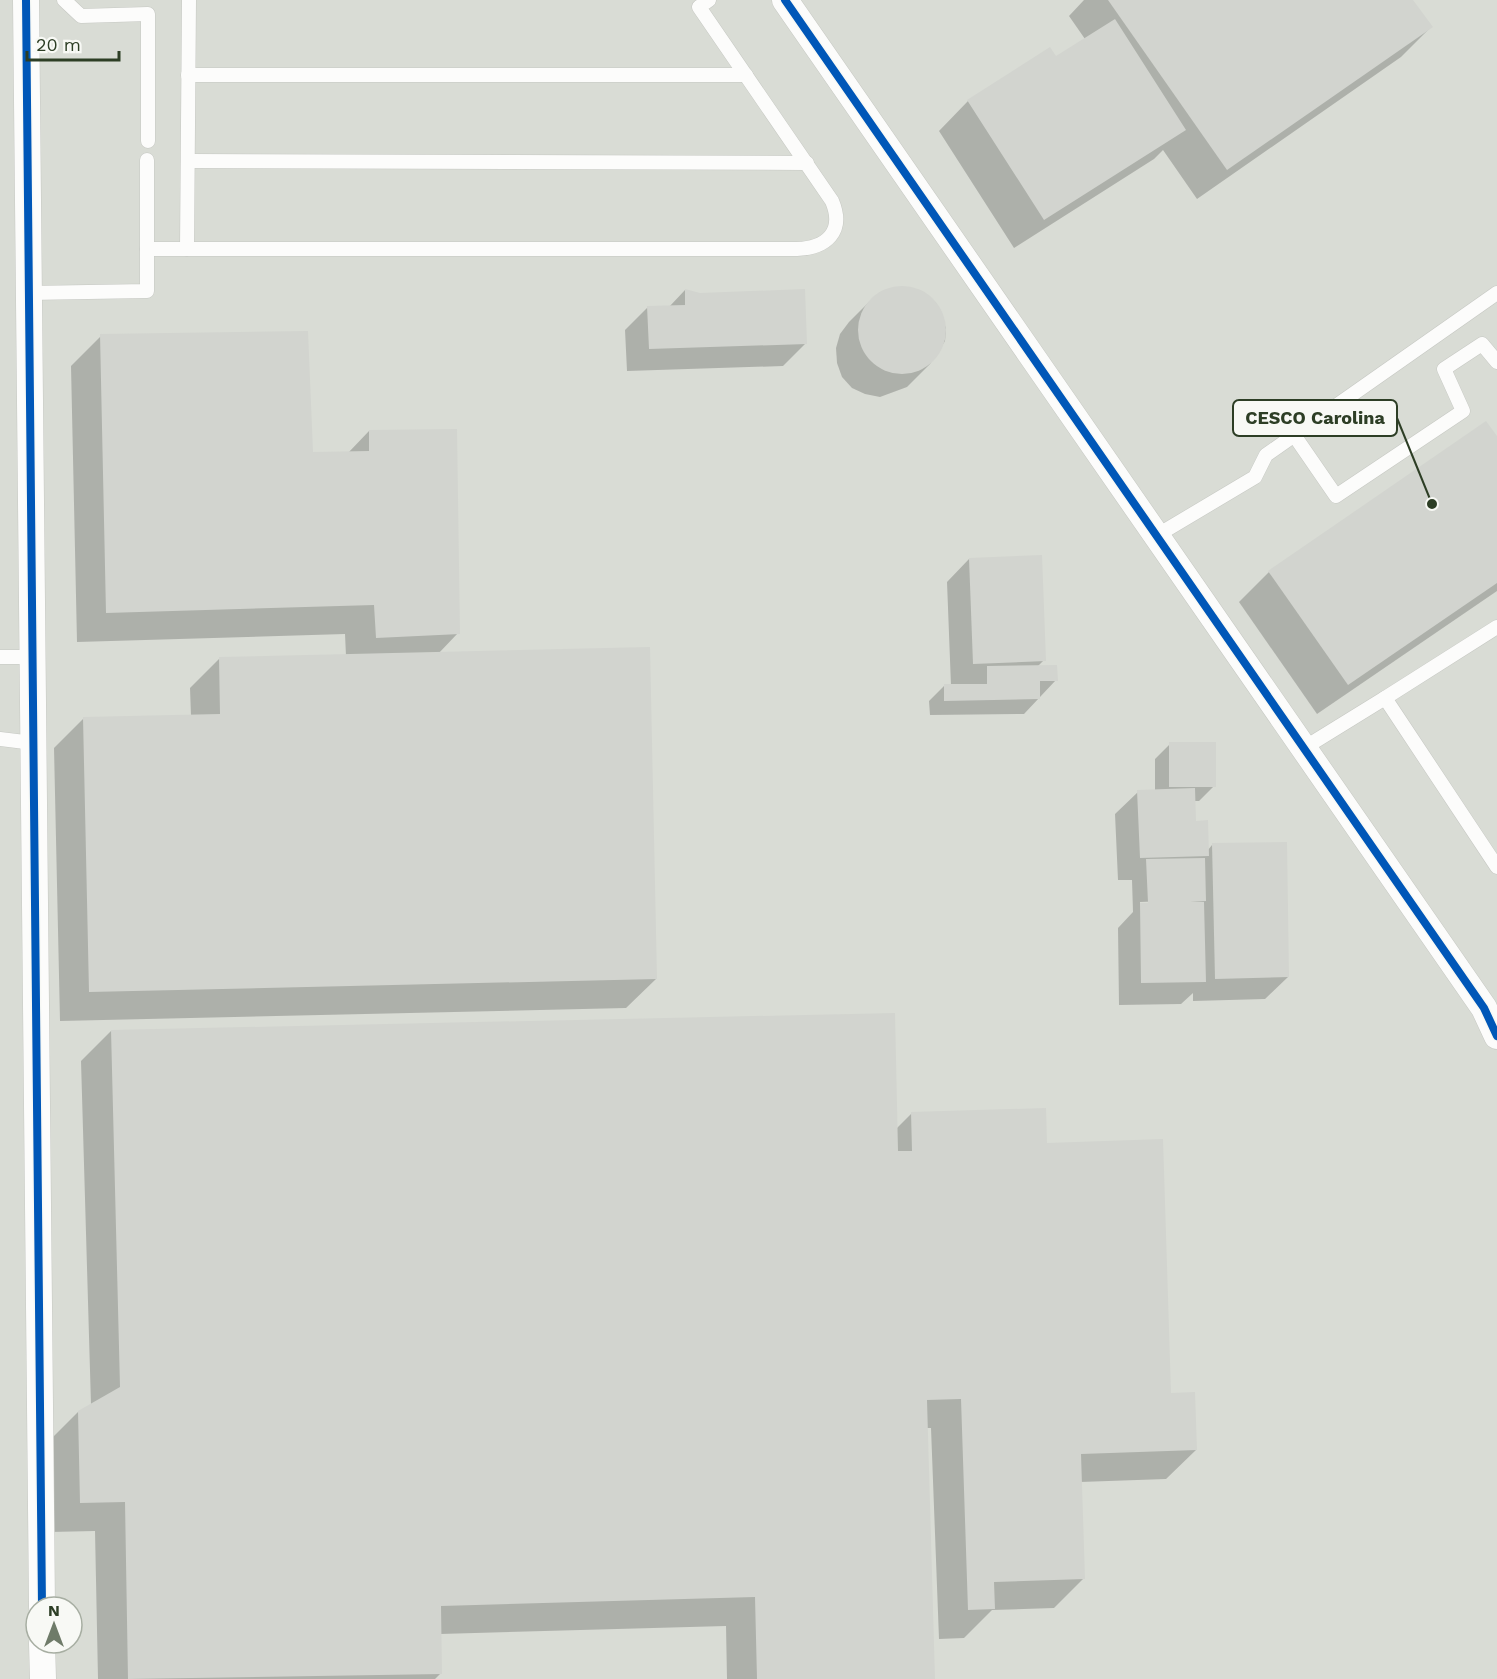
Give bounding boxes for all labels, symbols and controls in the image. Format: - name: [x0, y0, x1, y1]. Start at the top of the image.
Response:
- scale bar: [27, 24, 118, 62]
- text: 20 m: [36, 34, 81, 55]
- callout: CESCO Carolina: [1233, 400, 1397, 436]
- text: CESCO Carolina: [1245, 407, 1385, 428]
- north arrow: [24, 1595, 84, 1655]
- text: N: [48, 1601, 60, 1620]

